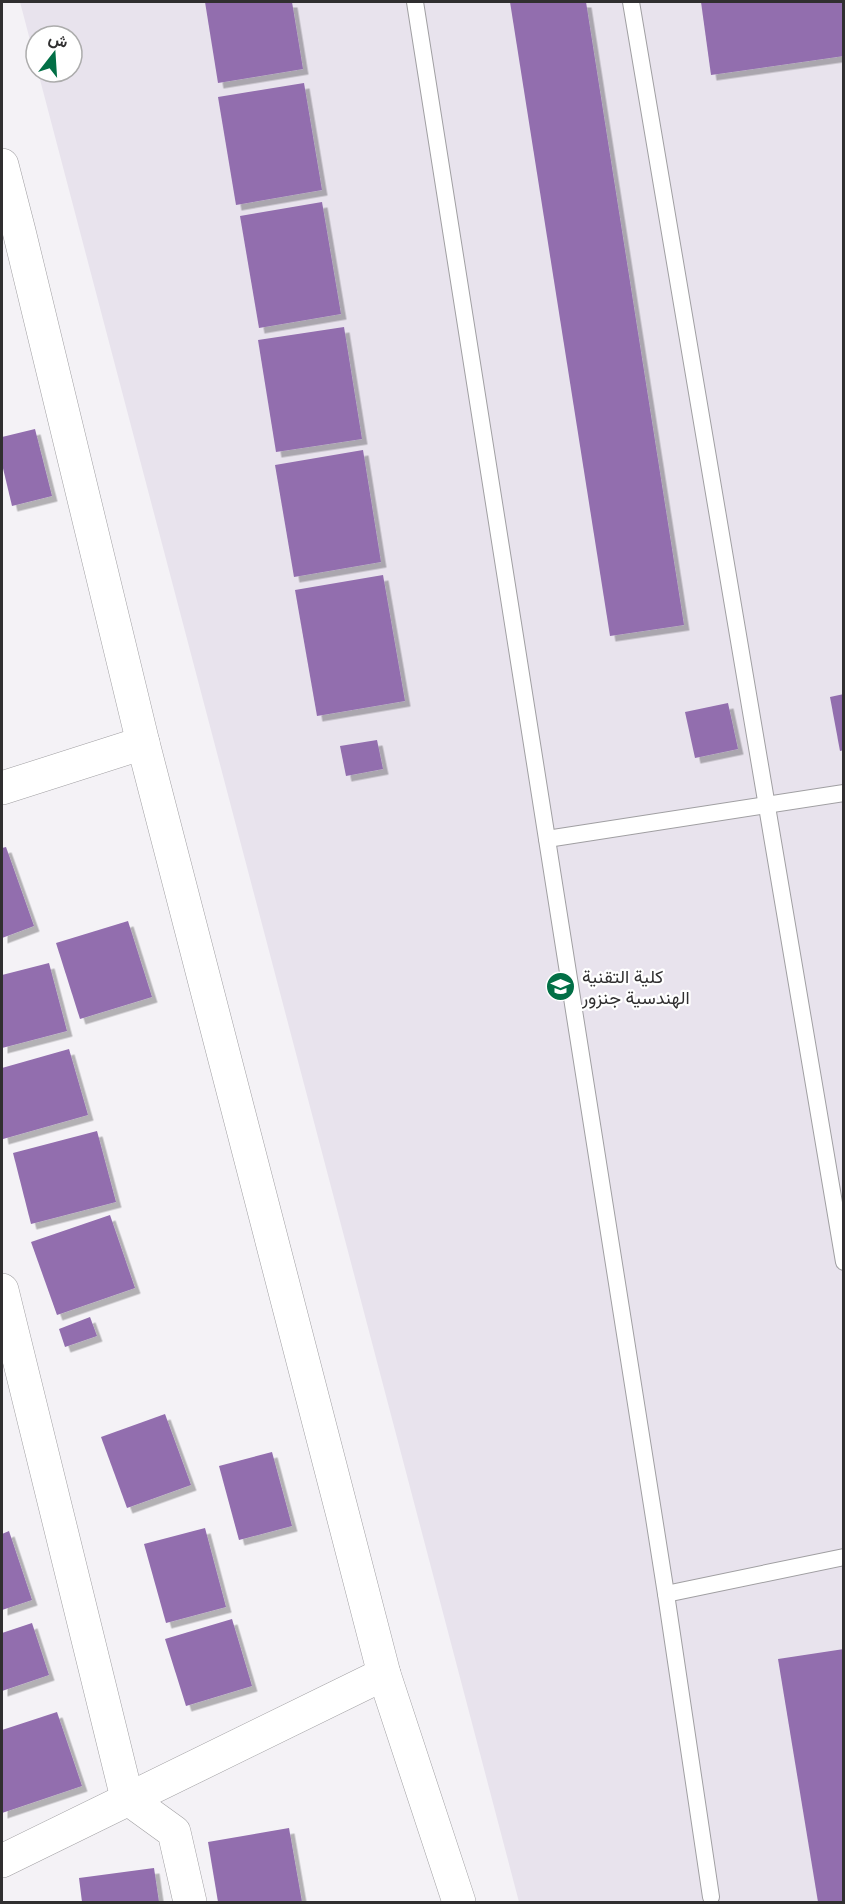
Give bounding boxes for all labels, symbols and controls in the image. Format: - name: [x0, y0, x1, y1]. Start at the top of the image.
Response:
- north arrow: [24, 24, 84, 84]
- text: ش: [46, 27, 71, 53]
- place label: كلية التقنية الهندسية جنزور: [581, 965, 690, 1009]
- school or university icon: كلية التقنية الهندسية جنزور: [545, 971, 577, 1003]

